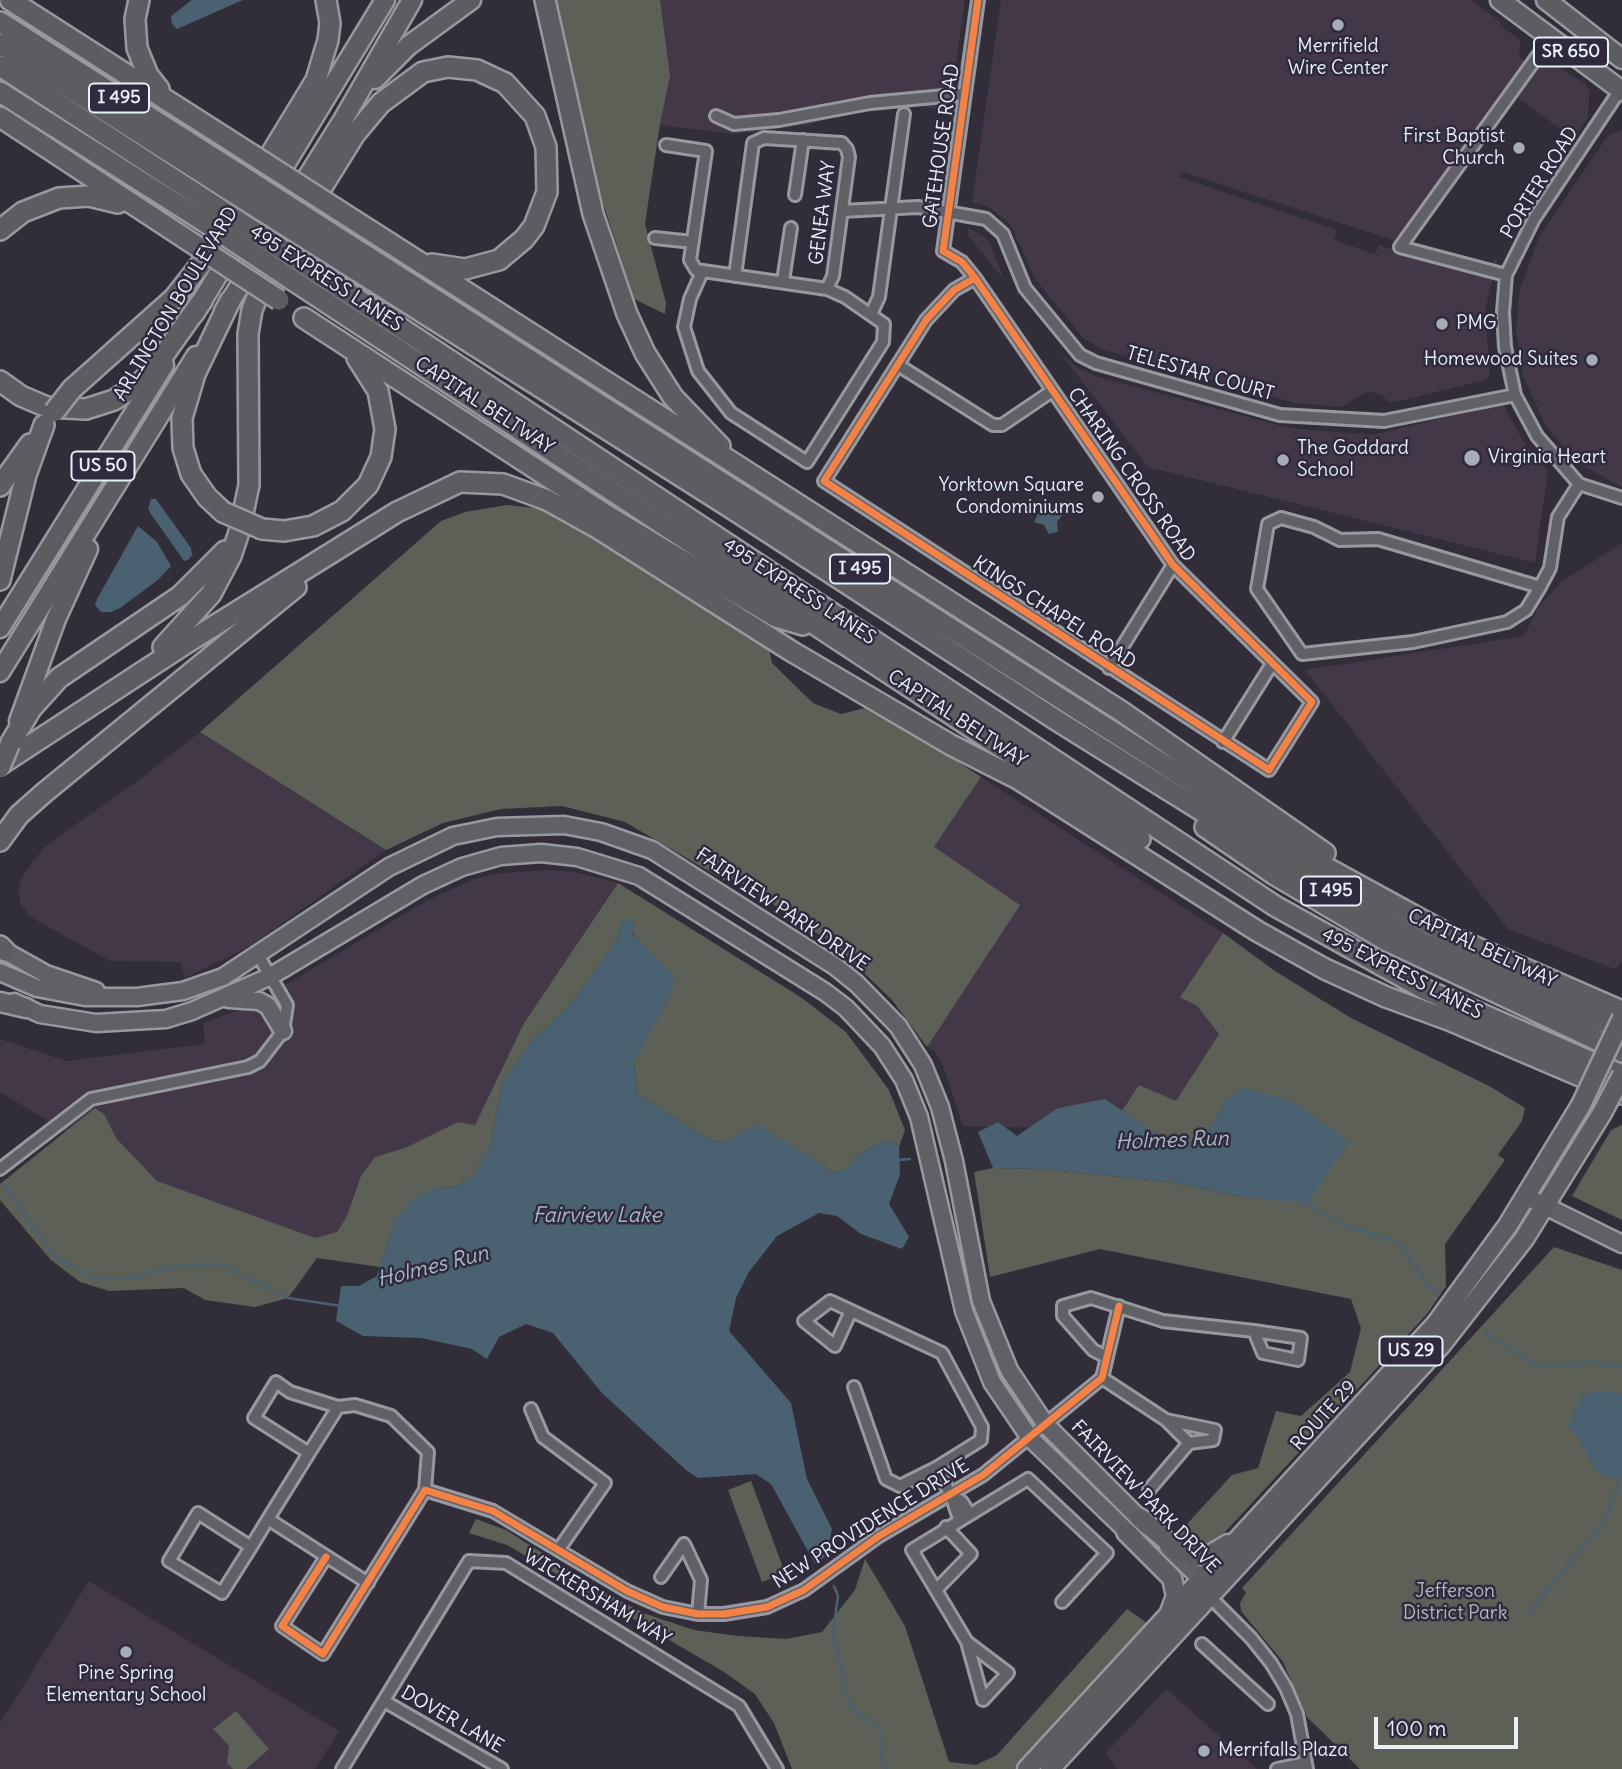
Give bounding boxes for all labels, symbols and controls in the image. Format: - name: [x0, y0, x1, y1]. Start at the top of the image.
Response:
- marker: Merrifield Wire Center: [1330, 17, 1346, 33]
- place label: Merrifield Wire Center: [1288, 36, 1388, 80]
- road number: SR 650: [1534, 38, 1608, 66]
- street label: GATEHOUSE ROAD: [919, 62, 965, 230]
- road number: I 495: [89, 84, 149, 113]
- street label: PORTER ROAD: [1496, 123, 1584, 243]
- place label: First Baptist Church: [1403, 126, 1505, 170]
- marker: First Baptist Church: [1511, 140, 1527, 156]
- street label: GENEA WAY: [805, 160, 841, 266]
- street label: ARLINGTON BOULEVARD: [109, 203, 243, 405]
- street label: 495 EXPRESS LANES: [245, 221, 407, 337]
- place label: PMG: [1456, 313, 1497, 335]
- marker: PMG: [1434, 316, 1450, 332]
- street label: TELESTAR COURT: [1124, 342, 1276, 406]
- place label: Homewood Suites: [1424, 349, 1578, 371]
- marker: Homewood Suites: [1584, 352, 1600, 368]
- street label: CAPITAL BELTWAY: [410, 353, 558, 459]
- street label: CHARING CROSS ROAD: [1062, 384, 1200, 566]
- place label: The Goddard School: [1297, 438, 1409, 482]
- place label: Virginia Heart: [1488, 447, 1606, 469]
- marker: Virginia Heart: [1462, 448, 1482, 468]
- road number: US 50: [72, 452, 134, 480]
- marker: The Goddard School: [1275, 452, 1291, 468]
- place label: Yorktown Square Condominiums: [939, 475, 1084, 519]
- marker: Yorktown Square Condominiums: [1090, 489, 1106, 505]
- street label: 495 EXPRESS LANES: [718, 534, 880, 650]
- street label: KINGS CHAPEL ROAD: [968, 552, 1140, 674]
- road number: I 495: [830, 554, 890, 584]
- street label: CAPITAL BELTWAY: [883, 666, 1031, 772]
- street label: FAIRVIEW PARK DRIVE: [691, 844, 873, 976]
- road number: I 495: [1301, 876, 1361, 906]
- street label: CAPITAL BELTWAY: [1404, 905, 1560, 993]
- street label: 495 EXPRESS LANES: [1318, 923, 1486, 1025]
- water label: Holmes Run: [1115, 1126, 1229, 1156]
- water label: Fairview Lake: [532, 1203, 662, 1229]
- water label: Holmes Run: [375, 1241, 491, 1293]
- road number: US 29: [1380, 1336, 1442, 1366]
- street label: ROUTE 29: [1287, 1376, 1361, 1456]
- street label: FAIRVIEW PARK DRIVE: [1066, 1416, 1224, 1578]
- street label: NEW PROVIDENCE DRIVE: [769, 1454, 973, 1594]
- street label: WICKERSHAM WAY: [519, 1545, 675, 1651]
- park label: Jefferson District Park: [1403, 1581, 1507, 1625]
- marker: Pine Spring Elementary School: [118, 1644, 134, 1660]
- place label: Pine Spring Elementary School: [46, 1663, 206, 1707]
- street label: DOVER LANE: [397, 1681, 507, 1759]
- scale bar: [1377, 1702, 1520, 1746]
- text: 100 m: [1387, 1715, 1446, 1742]
- place label: Merrifalls Plaza: [1218, 1740, 1348, 1762]
- marker: Merrifalls Plaza: [1196, 1743, 1212, 1759]

